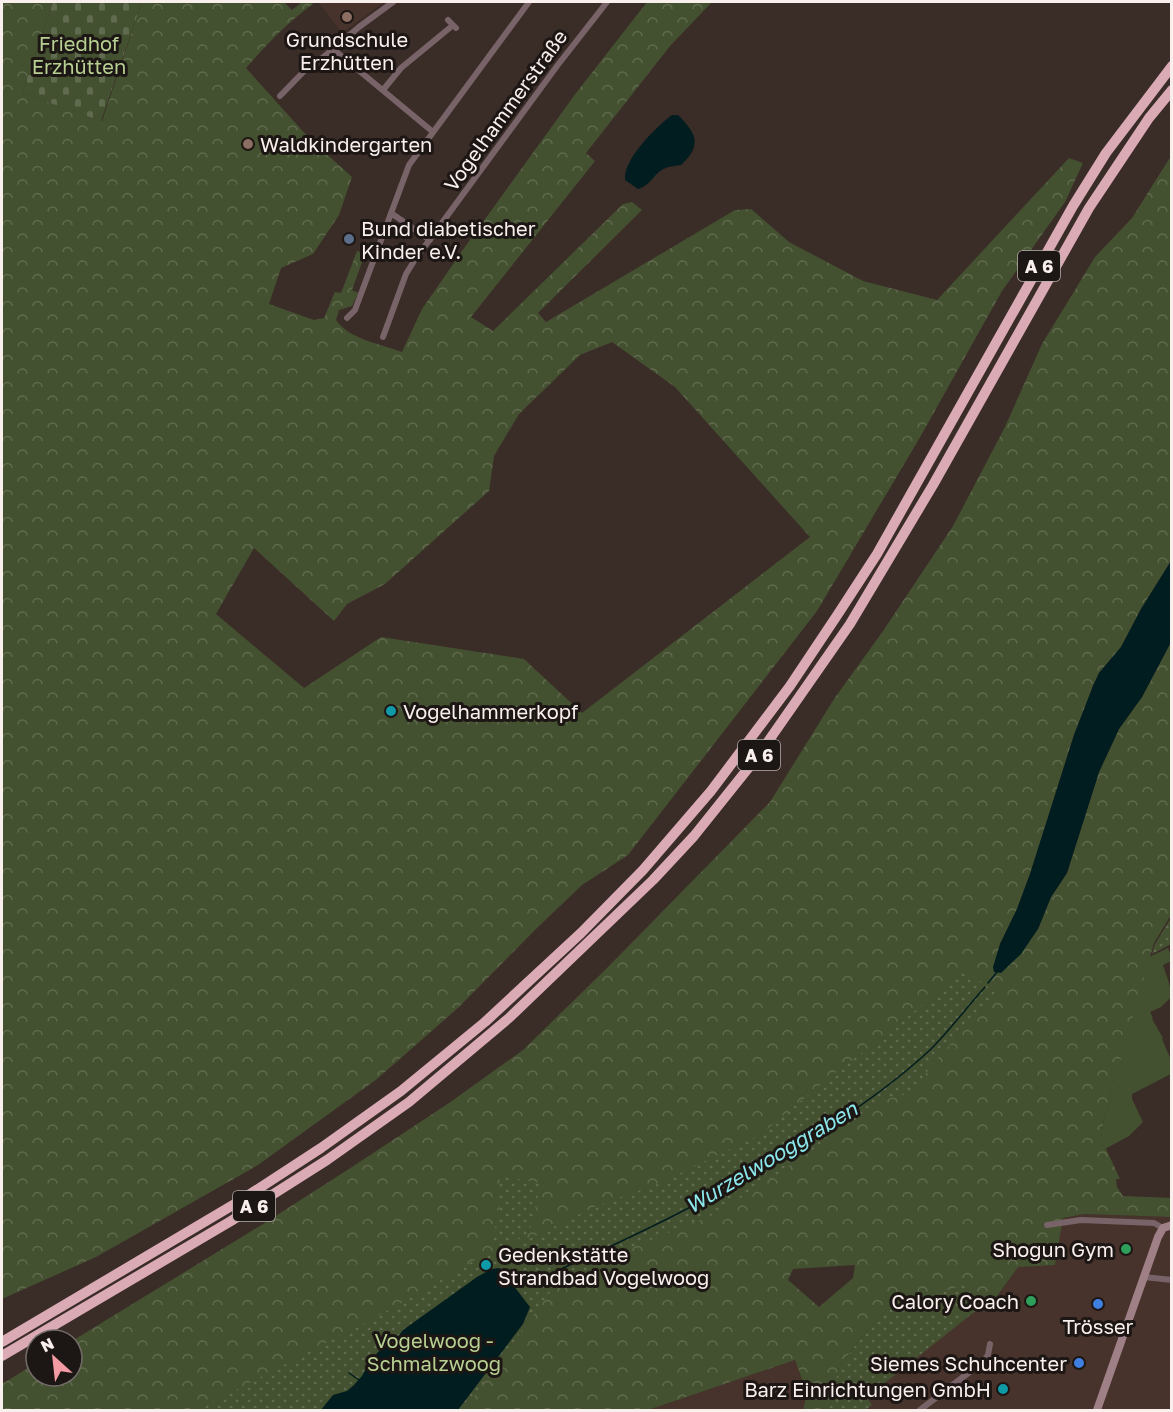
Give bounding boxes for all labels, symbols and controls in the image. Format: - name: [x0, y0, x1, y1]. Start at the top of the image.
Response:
- marker: Grundschule Erzhütten: [340, 10, 354, 24]
- street label: Vogelhammerstraße: [438, 25, 572, 195]
- place label: Grundschule Erzhütten: [286, 27, 408, 74]
- park label: Friedhof Erzhütten: [32, 31, 126, 78]
- place label: Waldkindergarten: [260, 132, 432, 156]
- marker: Waldkindergarten: [241, 137, 255, 151]
- place label: Bund diabetischer Kinder e.V.: [361, 216, 536, 263]
- marker: Bund diabetischer Kinder e.V.: [342, 232, 356, 246]
- road number: A 6: [1018, 251, 1060, 281]
- place label: Vogelhammerkopf: [403, 699, 578, 723]
- marker: Vogelhammerkopf: [384, 704, 398, 718]
- road number: A 6: [738, 740, 780, 770]
- water label: Wurzelwooggraben: [680, 1095, 863, 1219]
- road number: A 6: [233, 1191, 275, 1221]
- place label: Shogun Gym: [992, 1237, 1114, 1261]
- place label: Gedenkstätte Strandbad Vogelwoog: [498, 1242, 709, 1289]
- marker: Shogun Gym: [1119, 1242, 1133, 1256]
- marker: Gedenkstätte Strandbad Vogelwoog: [479, 1258, 493, 1272]
- place label: Calory Coach: [891, 1289, 1019, 1313]
- marker: Calory Coach: [1024, 1294, 1038, 1308]
- marker: Trösser: [1091, 1297, 1105, 1311]
- place label: Trösser: [1063, 1314, 1134, 1338]
- north arrow: [24, 1328, 84, 1388]
- park label: Vogelwoog - Schmalzwoog: [367, 1328, 501, 1375]
- text: N: [37, 1333, 57, 1356]
- place label: Siemes Schuhcenter: [870, 1351, 1067, 1375]
- marker: Siemes Schuhcenter: [1072, 1356, 1086, 1370]
- place label: Barz Einrichtungen GmbH: [744, 1377, 991, 1401]
- marker: Barz Einrichtungen GmbH: [996, 1382, 1010, 1396]

